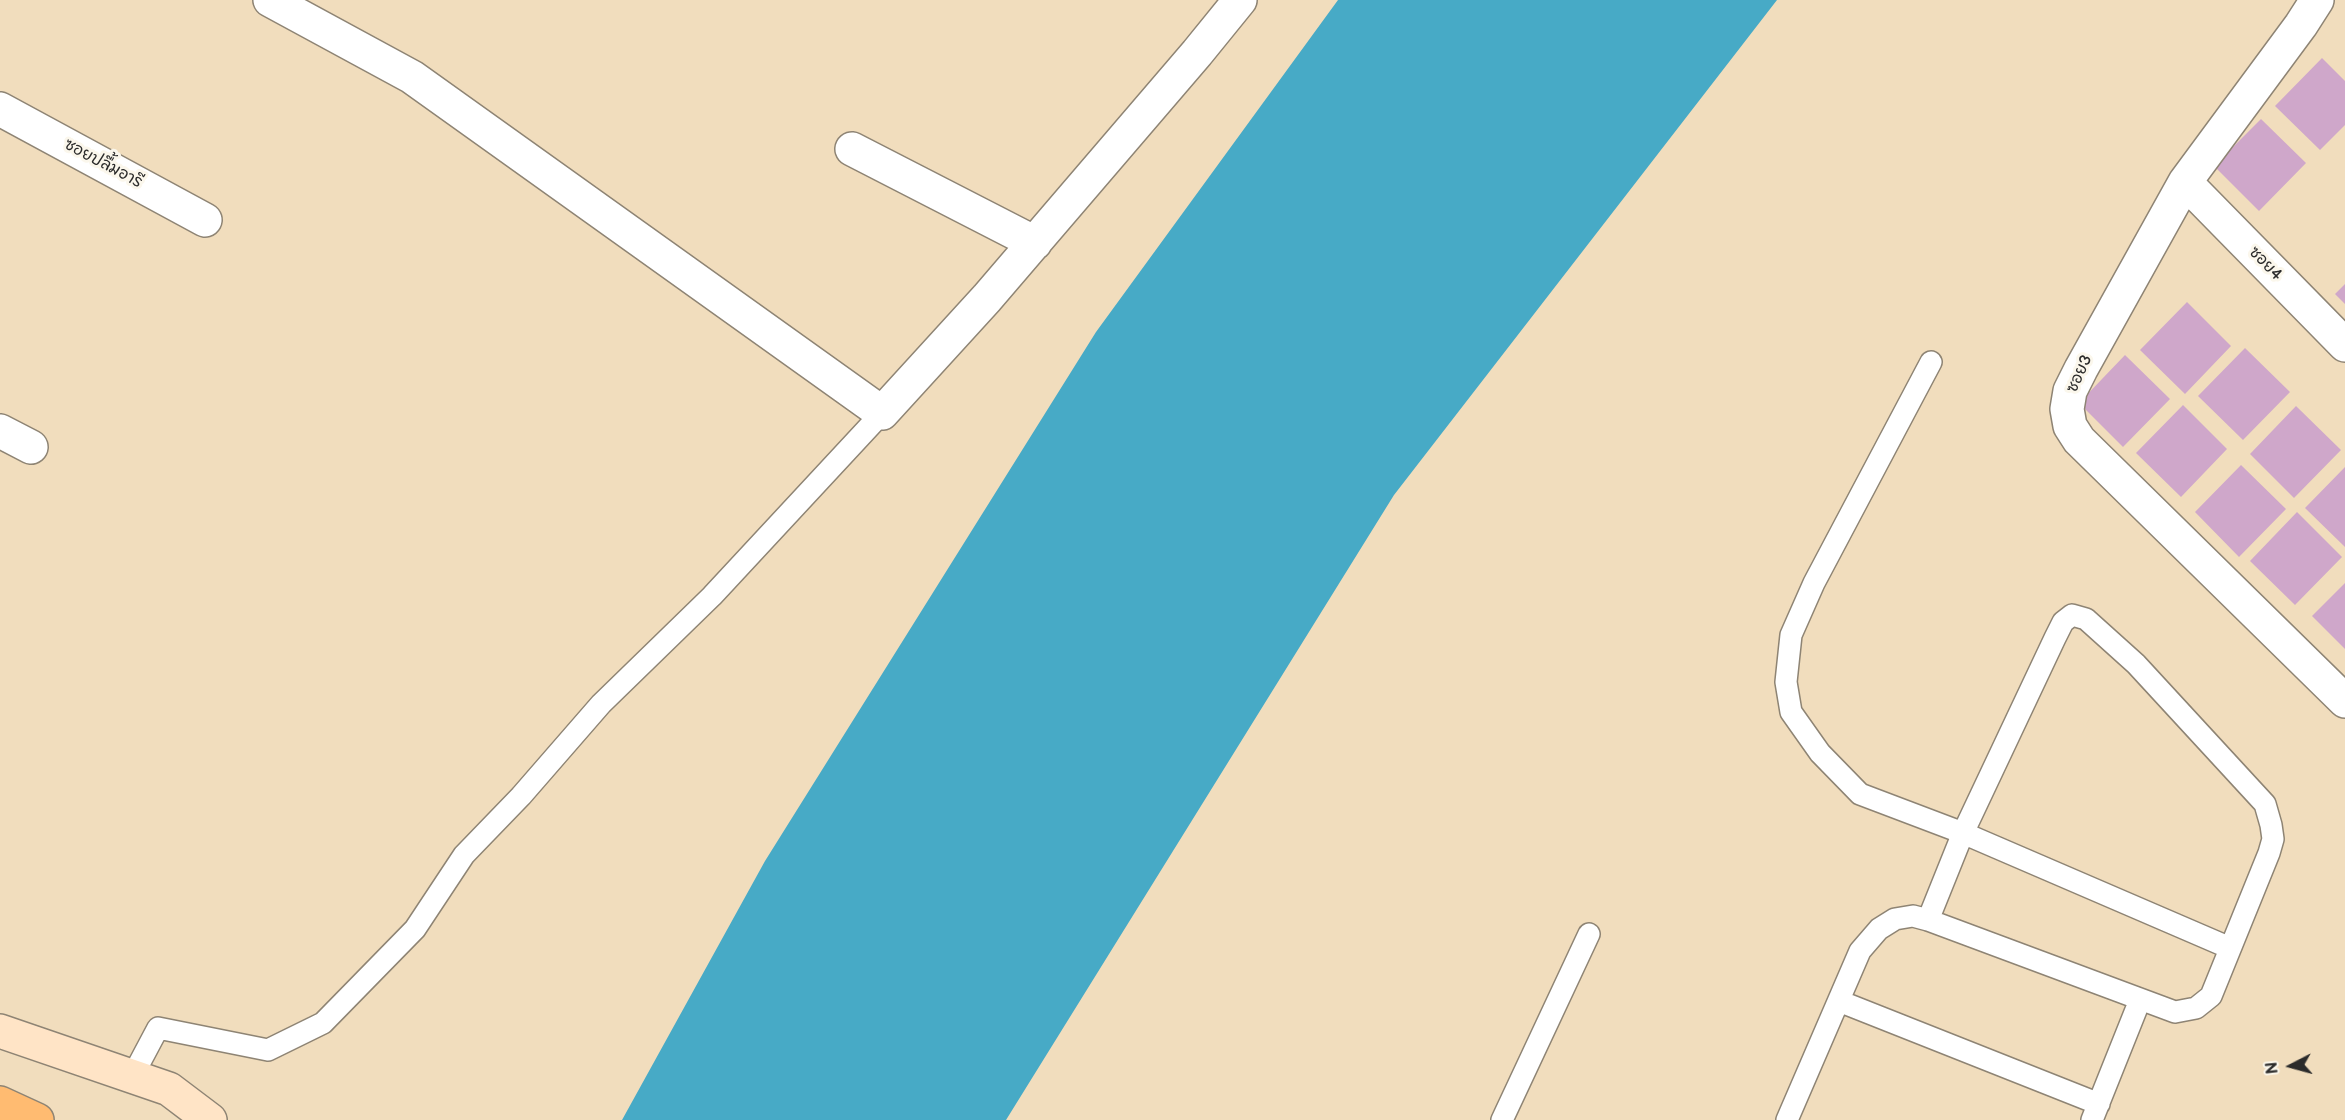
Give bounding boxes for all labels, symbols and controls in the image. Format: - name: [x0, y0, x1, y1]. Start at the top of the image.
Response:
- street label: ซอยปลื้มอารี: [61, 135, 145, 193]
- street label: ซอย4: [2244, 243, 2286, 285]
- street label: ซอย3: [2063, 352, 2097, 396]
- north arrow: [2261, 1036, 2321, 1096]
- text: N: [2263, 1061, 2283, 1075]

